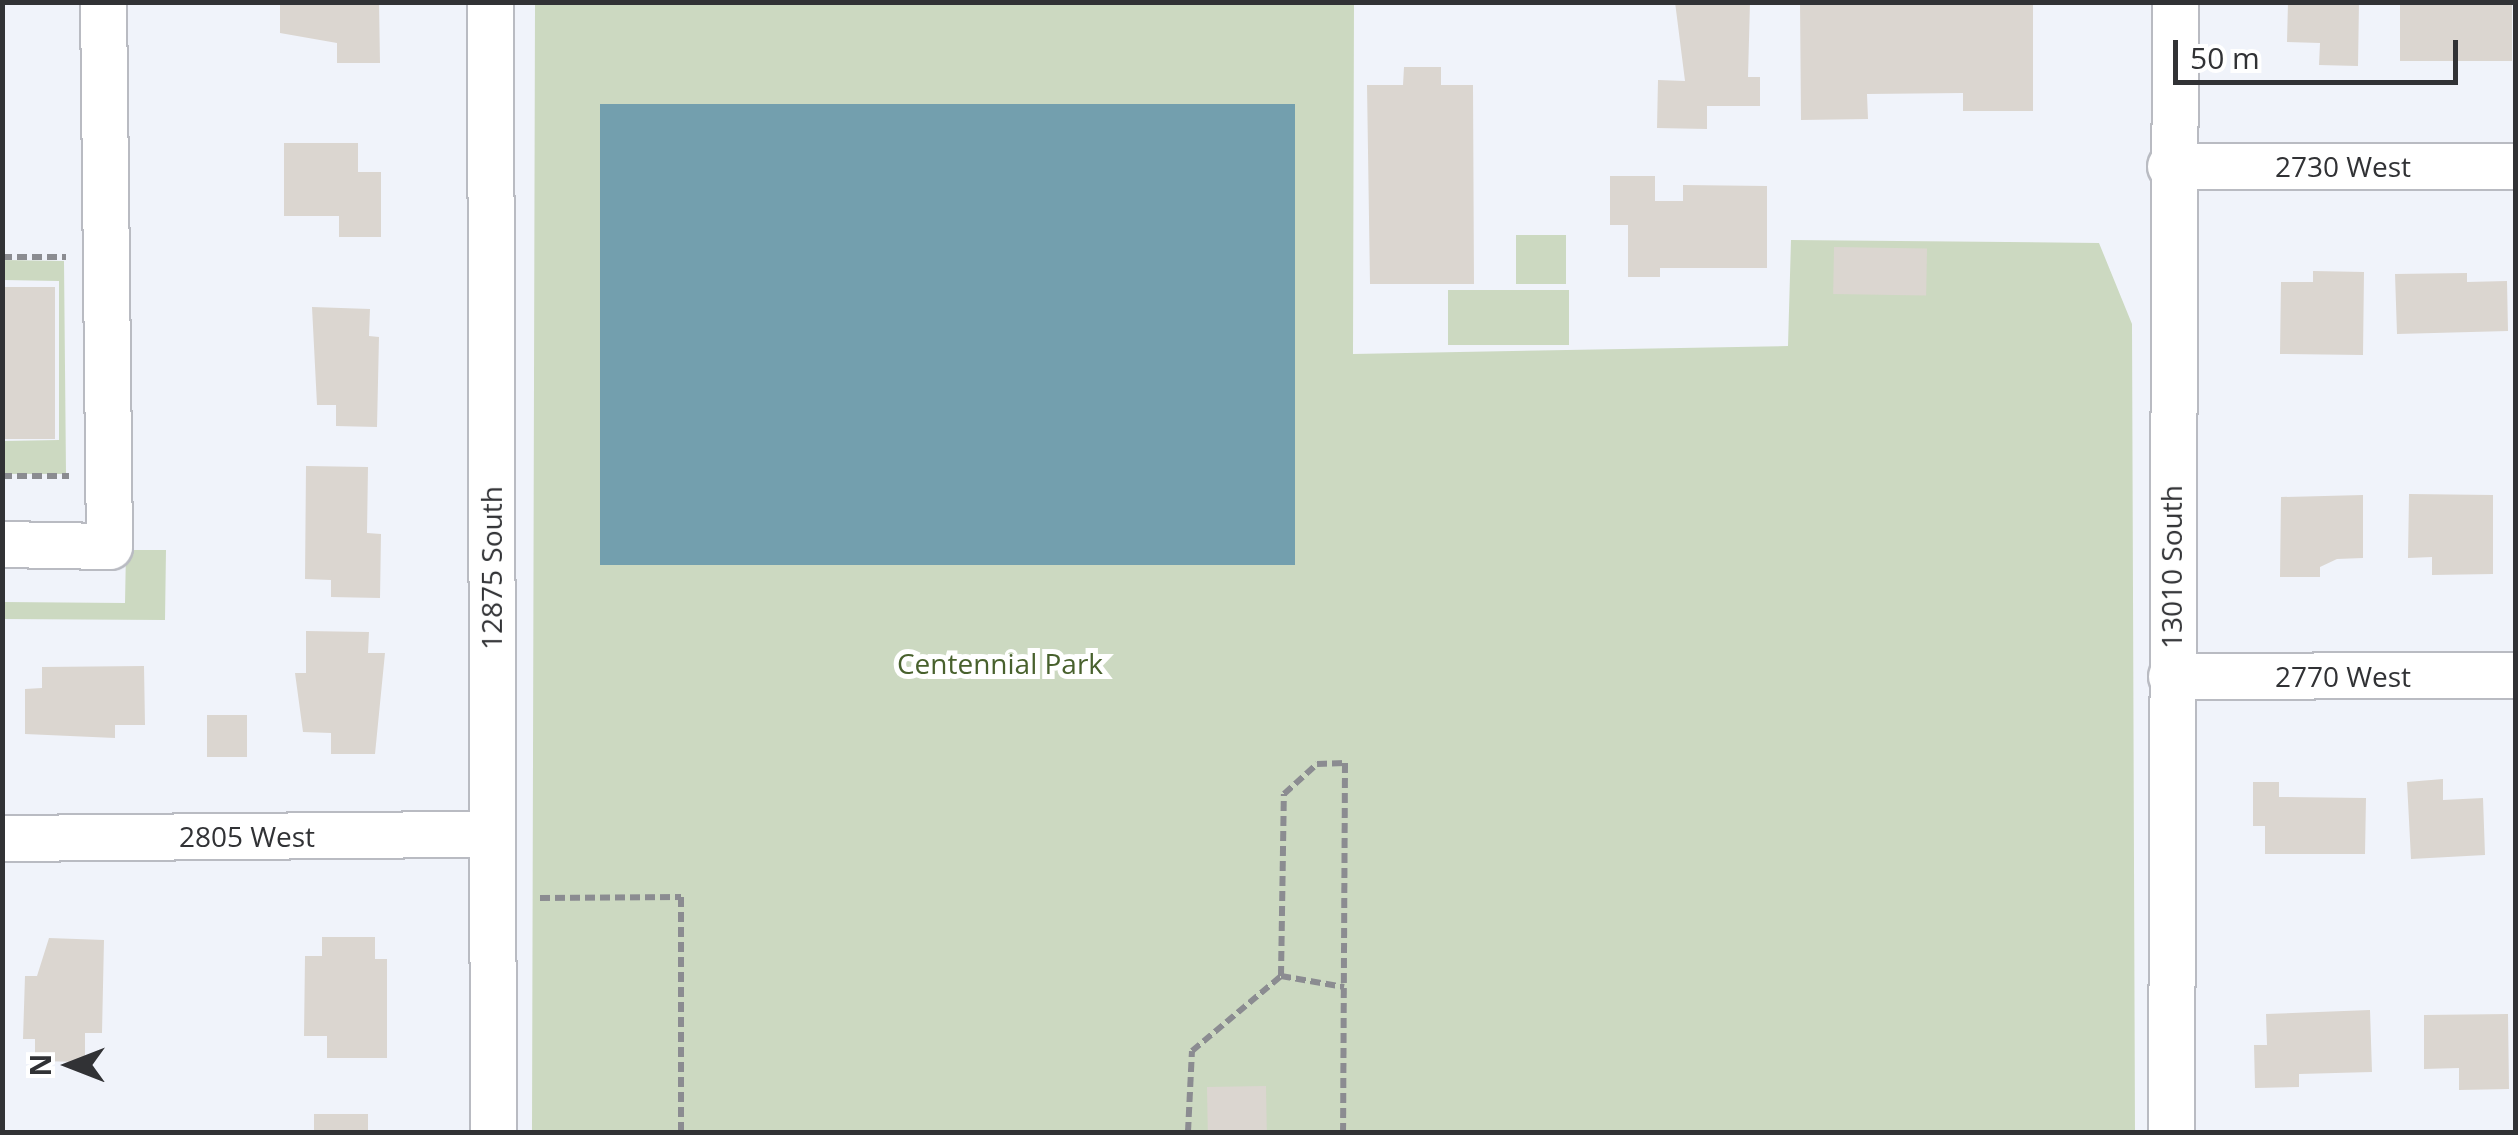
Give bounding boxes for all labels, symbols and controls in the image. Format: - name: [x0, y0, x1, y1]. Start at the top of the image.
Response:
- scale bar: [2178, 20, 2463, 82]
- text: 50 m: [2190, 37, 2260, 78]
- street label: 2730 West: [2275, 149, 2411, 183]
- street label: 13010 South: [2154, 485, 2188, 649]
- street label: 12875 South: [474, 486, 508, 650]
- park label: Centennial Park: [897, 646, 1103, 680]
- street label: 2770 West: [2275, 659, 2411, 693]
- street label: 2805 West: [179, 819, 315, 853]
- north arrow: [20, 1015, 120, 1115]
- text: N: [21, 1054, 59, 1076]

